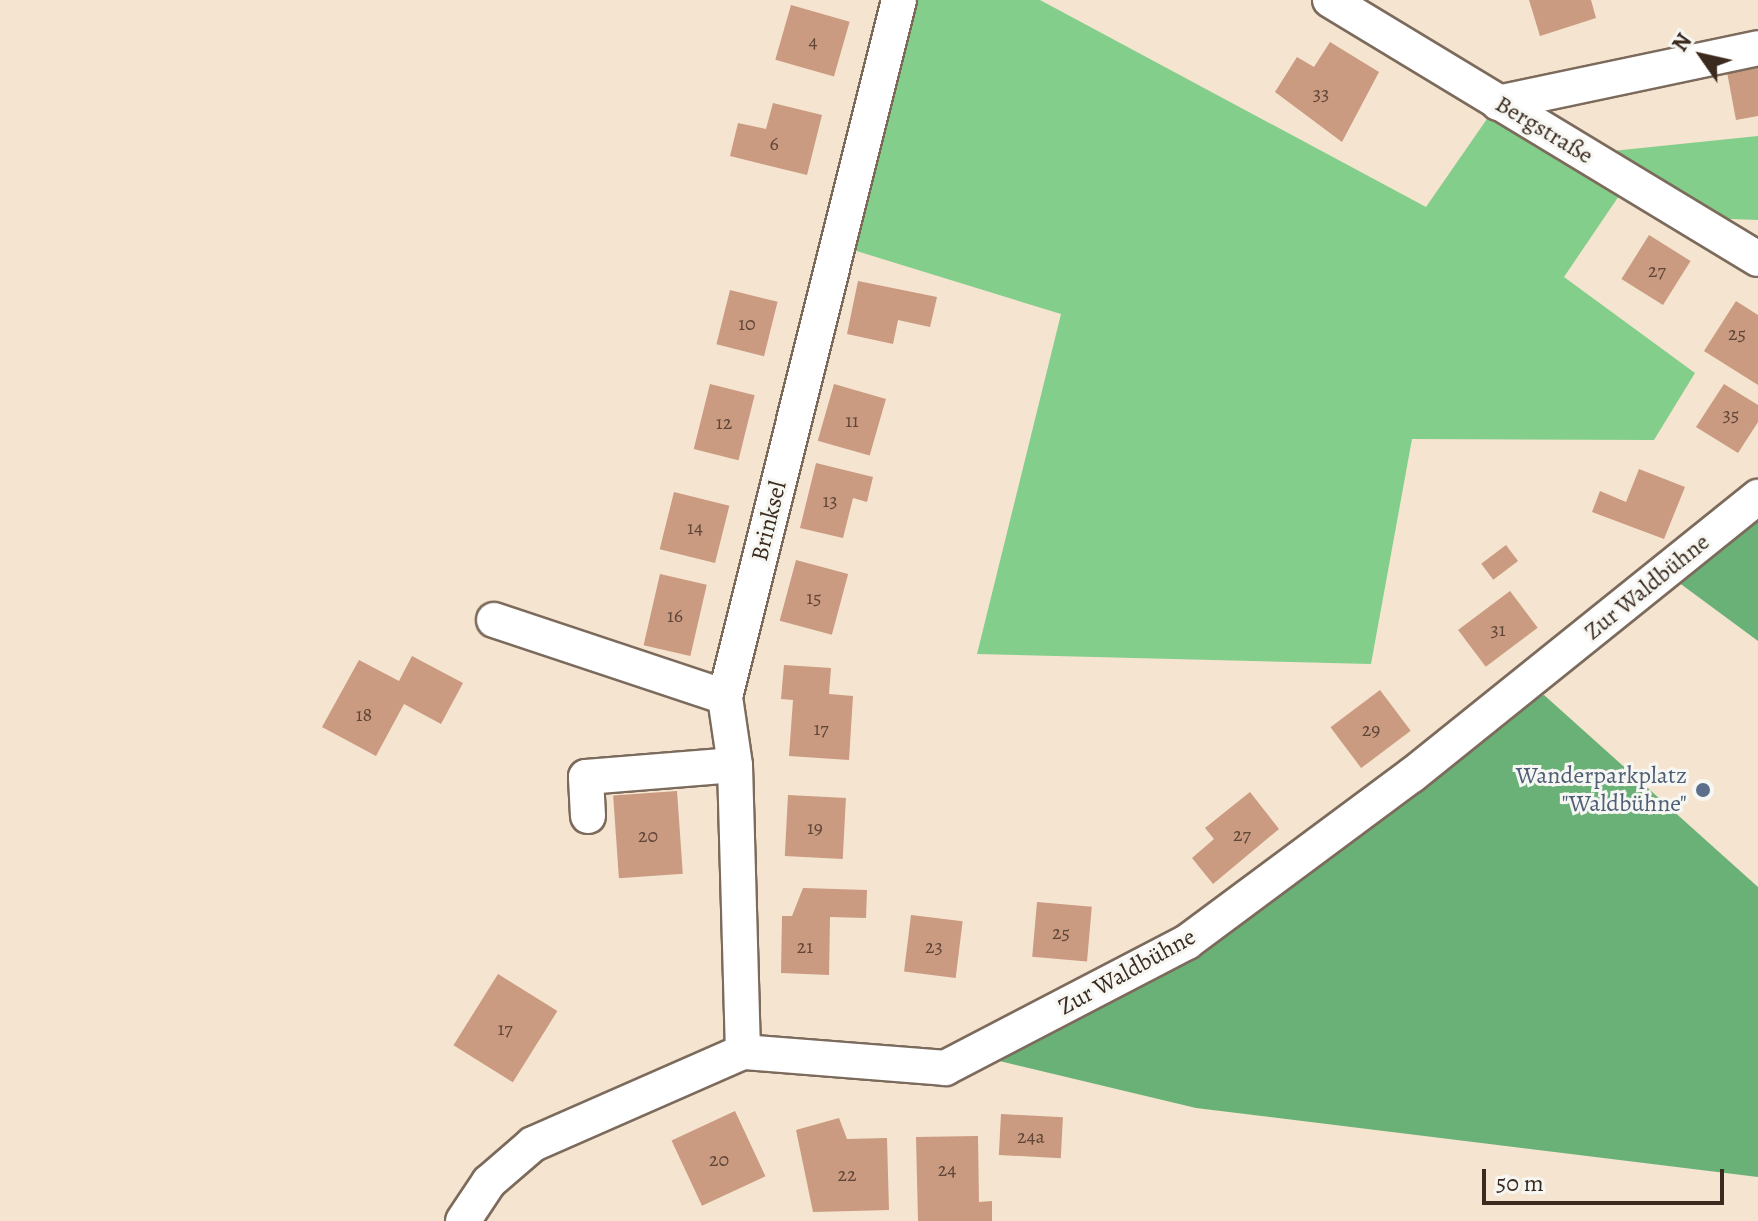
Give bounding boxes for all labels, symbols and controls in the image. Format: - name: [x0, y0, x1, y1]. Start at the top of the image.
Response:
- north arrow: [1662, 16, 1742, 96]
- text: N: [1665, 28, 1699, 58]
- house number: 4: [808, 29, 818, 53]
- house number: 33: [1313, 81, 1329, 105]
- street label: Bergstraße: [1490, 90, 1598, 170]
- house number: 6: [769, 131, 779, 155]
- house number: 27: [1648, 258, 1666, 282]
- house number: 10: [738, 311, 756, 335]
- house number: 25: [1728, 321, 1746, 345]
- house number: 35: [1723, 402, 1739, 426]
- house number: 11: [845, 408, 859, 432]
- house number: 12: [716, 410, 732, 434]
- street label: Brinksel: [745, 478, 793, 564]
- house number: 13: [822, 488, 838, 512]
- house number: 14: [687, 515, 703, 539]
- street label: Zur Waldbühne: [1579, 528, 1715, 646]
- house number: 15: [806, 585, 822, 609]
- house number: 16: [667, 603, 683, 627]
- house number: 31: [1490, 617, 1506, 641]
- house number: 18: [356, 702, 372, 726]
- house number: 17: [813, 716, 829, 740]
- house number: 29: [1362, 717, 1380, 741]
- place label: Wanderparkplatz "Waldbühne": [1516, 762, 1687, 818]
- marker: Wanderparkplatz "Waldbühne": [1694, 781, 1712, 799]
- house number: 19: [807, 815, 823, 839]
- house number: 27: [1233, 822, 1251, 846]
- house number: 20: [638, 823, 658, 847]
- house number: 25: [1052, 920, 1070, 944]
- street label: Zur Waldbühne: [1053, 922, 1201, 1022]
- house number: 21: [797, 934, 813, 958]
- house number: 23: [925, 934, 943, 958]
- house number: 17: [497, 1016, 513, 1040]
- house number: 24a: [1017, 1124, 1045, 1148]
- house number: 20: [709, 1147, 729, 1171]
- scale bar: [1486, 1153, 1728, 1203]
- house number: 24: [938, 1157, 956, 1181]
- house number: 22: [838, 1162, 856, 1186]
- text: 50 m: [1496, 1167, 1544, 1199]

